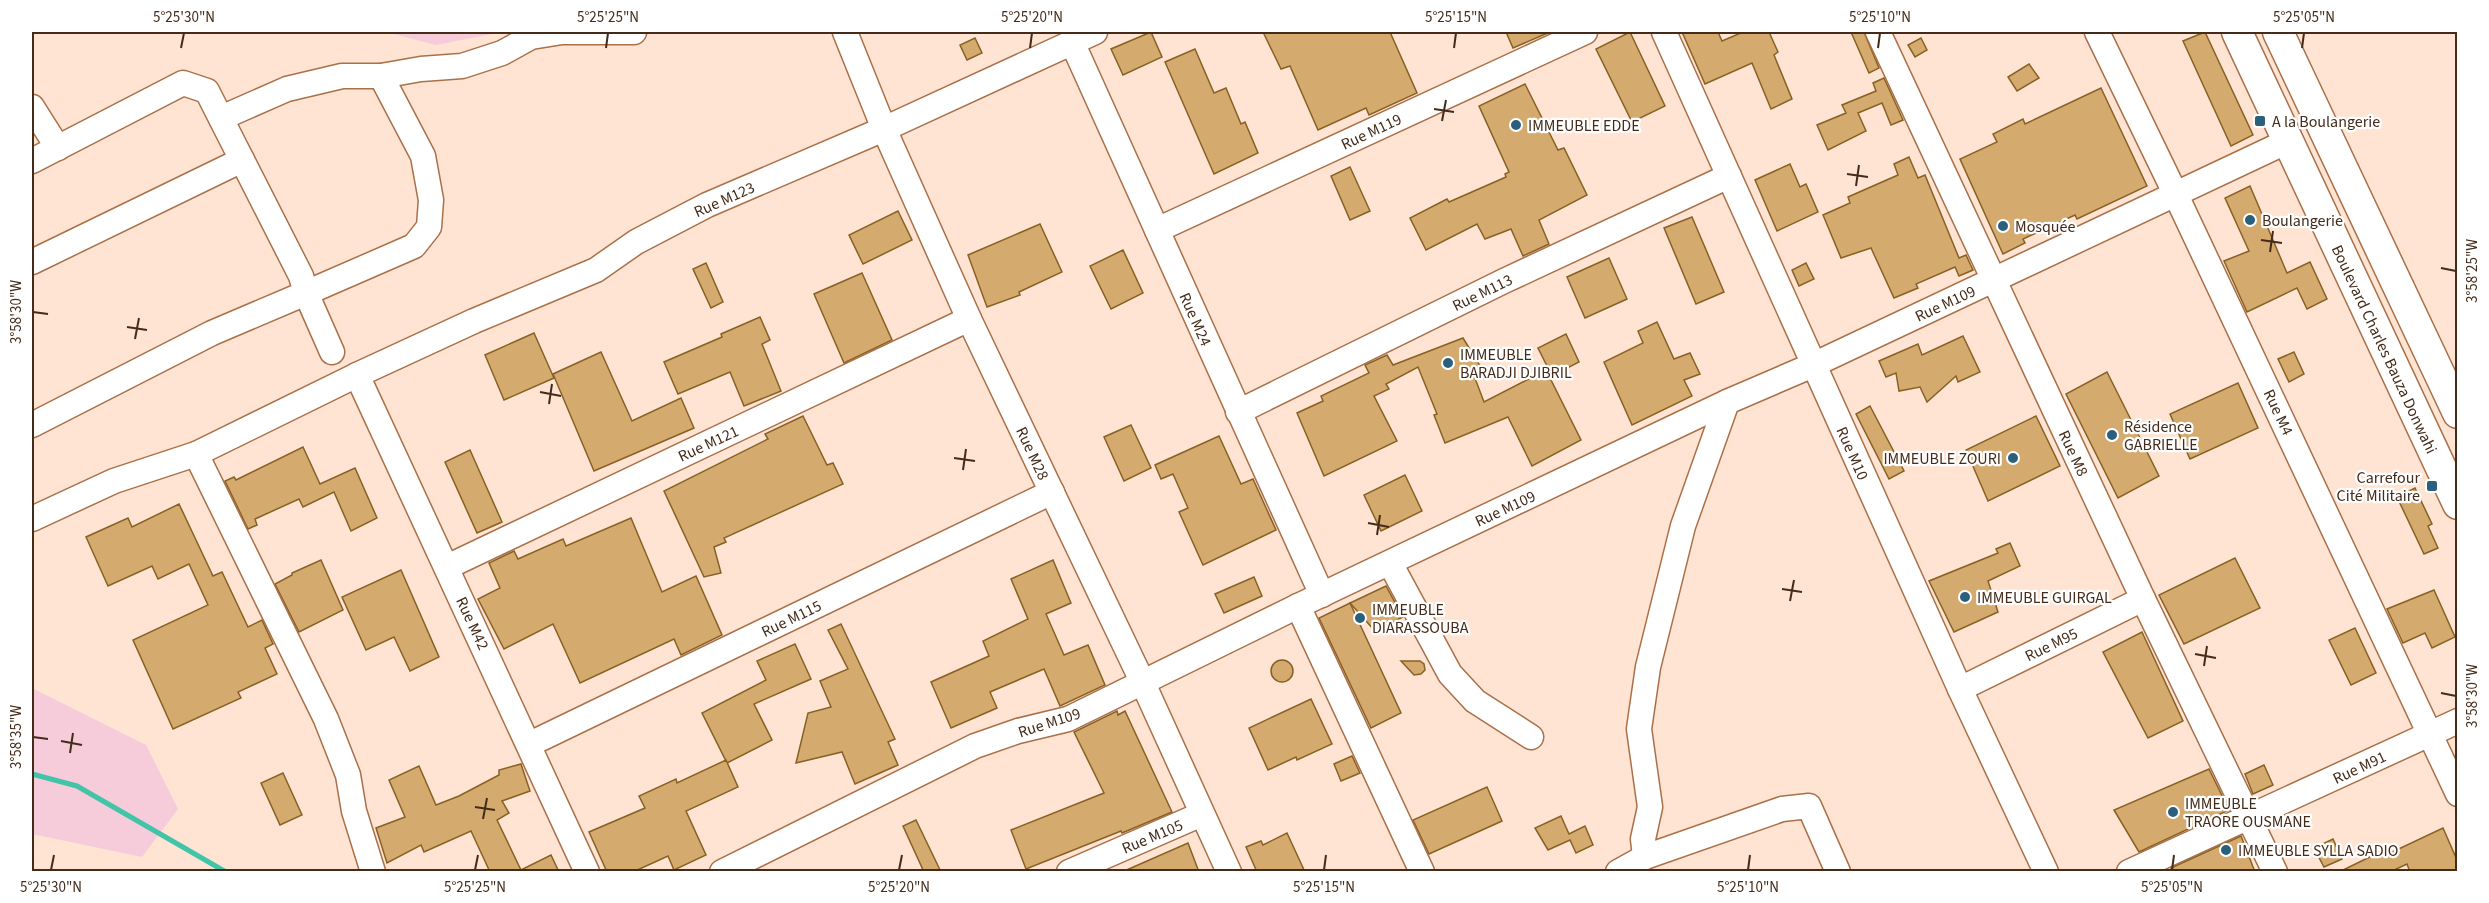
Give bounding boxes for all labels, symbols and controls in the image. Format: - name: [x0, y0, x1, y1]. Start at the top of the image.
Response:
- text: 5°25'30"N: [153, 7, 215, 28]
- text: 5°25'25"N: [577, 7, 639, 28]
- text: 5°25'20"N: [1001, 7, 1063, 28]
- text: 5°25'15"N: [1425, 7, 1487, 28]
- text: 5°25'10"N: [1849, 7, 1911, 28]
- text: 5°25'05"N: [2273, 7, 2335, 28]
- street label: Rue M119: [1338, 108, 1405, 155]
- place label: A la Boulangerie: [2272, 111, 2380, 133]
- marker: A la Boulangerie: [2253, 114, 2267, 128]
- place label: IMMEUBLE EDDE: [1528, 115, 1640, 137]
- marker: IMMEUBLE EDDE: [1509, 118, 1523, 132]
- street label: Rue M123: [690, 177, 758, 223]
- place label: Boulangerie: [2262, 210, 2343, 232]
- marker: Boulangerie: [2243, 213, 2257, 227]
- place label: Mosquée: [2015, 216, 2075, 238]
- marker: Mosquée: [1996, 219, 2010, 233]
- text: 3°58'25"W: [2462, 239, 2483, 303]
- street label: Boulevard Charles Bauza Donwahi: [2326, 241, 2442, 457]
- street label: Rue M113: [1449, 269, 1516, 317]
- text: 3°58'30"W: [6, 280, 27, 344]
- street label: Rue M109: [1912, 280, 1979, 327]
- street label: Rue M24: [1174, 289, 1217, 350]
- place label: IMMEUBLE BARADJI DJIBRIL: [1460, 344, 1572, 384]
- marker: IMMEUBLE BARADJI DJIBRIL: [1441, 356, 1455, 370]
- street label: Rue M4: [2258, 386, 2298, 439]
- place label: Résidence GABRIELLE: [2124, 416, 2198, 456]
- street label: Rue M121: [675, 420, 742, 467]
- street label: Rue M28: [1010, 423, 1054, 484]
- street label: Rue M10: [1831, 423, 1874, 484]
- street label: Rue M8: [2053, 427, 2093, 480]
- marker: Résidence GABRIELLE: [2105, 428, 2119, 442]
- place label: IMMEUBLE ZOURI: [1883, 448, 2001, 470]
- marker: IMMEUBLE ZOURI: [2006, 451, 2020, 465]
- place label: Carrefour Cité Militaire: [2337, 467, 2420, 507]
- marker: Carrefour Cité Militaire: [2425, 479, 2439, 493]
- street label: Rue M109: [1472, 485, 1539, 532]
- place label: IMMEUBLE GUIRGAL: [1977, 587, 2112, 609]
- marker: IMMEUBLE GUIRGAL: [1958, 590, 1972, 604]
- street label: Rue M42: [450, 593, 494, 654]
- street label: Rue M115: [758, 595, 825, 643]
- place label: IMMEUBLE DIARASSOUBA: [1372, 599, 1469, 639]
- marker: IMMEUBLE DIARASSOUBA: [1353, 611, 1367, 625]
- street label: Rue M95: [2021, 623, 2082, 667]
- text: 3°58'30"W: [2462, 664, 2483, 728]
- street label: Rue M109: [1015, 703, 1083, 743]
- text: 3°58'35"W: [6, 705, 27, 769]
- street label: Rue M91: [2329, 746, 2390, 790]
- place label: IMMEUBLE TRAORE OUSMANE: [2185, 793, 2311, 833]
- marker: IMMEUBLE TRAORE OUSMANE: [2166, 805, 2180, 819]
- street label: Rue M105: [1118, 814, 1186, 860]
- place label: IMMEUBLE SYLLA SADIO: [2238, 840, 2398, 862]
- marker: IMMEUBLE SYLLA SADIO: [2219, 843, 2233, 857]
- text: 5°25'30"N: [20, 877, 82, 898]
- text: 5°25'25"N: [444, 877, 506, 898]
- text: 5°25'20"N: [868, 877, 930, 898]
- text: 5°25'15"N: [1293, 877, 1355, 898]
- text: 5°25'10"N: [1717, 877, 1779, 898]
- text: 5°25'05"N: [2141, 877, 2203, 898]

